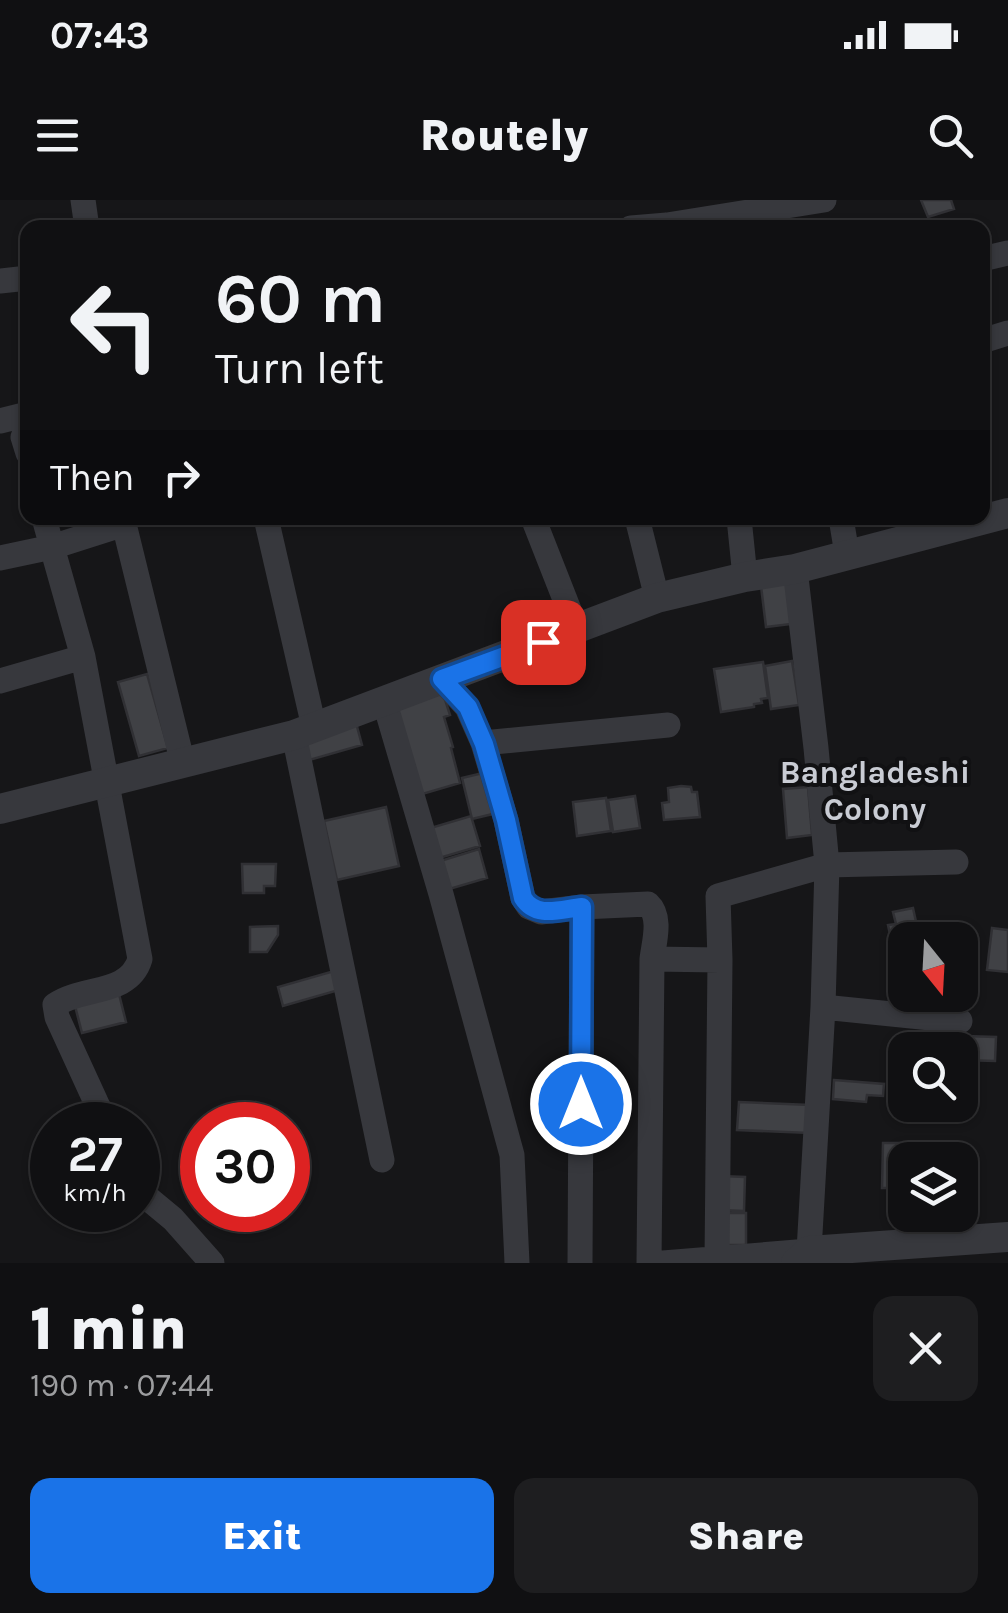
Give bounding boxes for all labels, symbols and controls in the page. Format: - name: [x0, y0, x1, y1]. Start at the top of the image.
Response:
- text: 07:43: [50, 13, 149, 58]
- icon: menu: [30, 108, 85, 163]
- icon: search: [923, 108, 978, 163]
- text: Routely: [420, 109, 588, 161]
- text: 60 m: [215, 258, 386, 340]
- icon: left: [50, 260, 180, 390]
- text: Turn left: [215, 342, 384, 394]
- icon: right: [154, 450, 209, 505]
- text: Then: [50, 455, 134, 500]
- pin: [501, 600, 586, 685]
- icon: arrive: [516, 615, 571, 670]
- district label: Bangladeshi Colony: [780, 754, 970, 828]
- north arrow: [888, 922, 978, 1012]
- map controls: [888, 922, 978, 1232]
- button: search: [888, 1032, 978, 1122]
- position arrow: [529, 1052, 633, 1156]
- speed limit sign: 30: [180, 1102, 310, 1232]
- text: 27: [67, 1125, 123, 1184]
- button: layers: [888, 1142, 978, 1232]
- text: km/h: [63, 1178, 127, 1207]
- text: 1 min: [30, 1294, 187, 1364]
- button: close: [873, 1296, 978, 1401]
- text: 190 m · 07:44: [30, 1367, 214, 1404]
- button: Exit: [30, 1478, 494, 1593]
- button: Share: [514, 1478, 978, 1593]

